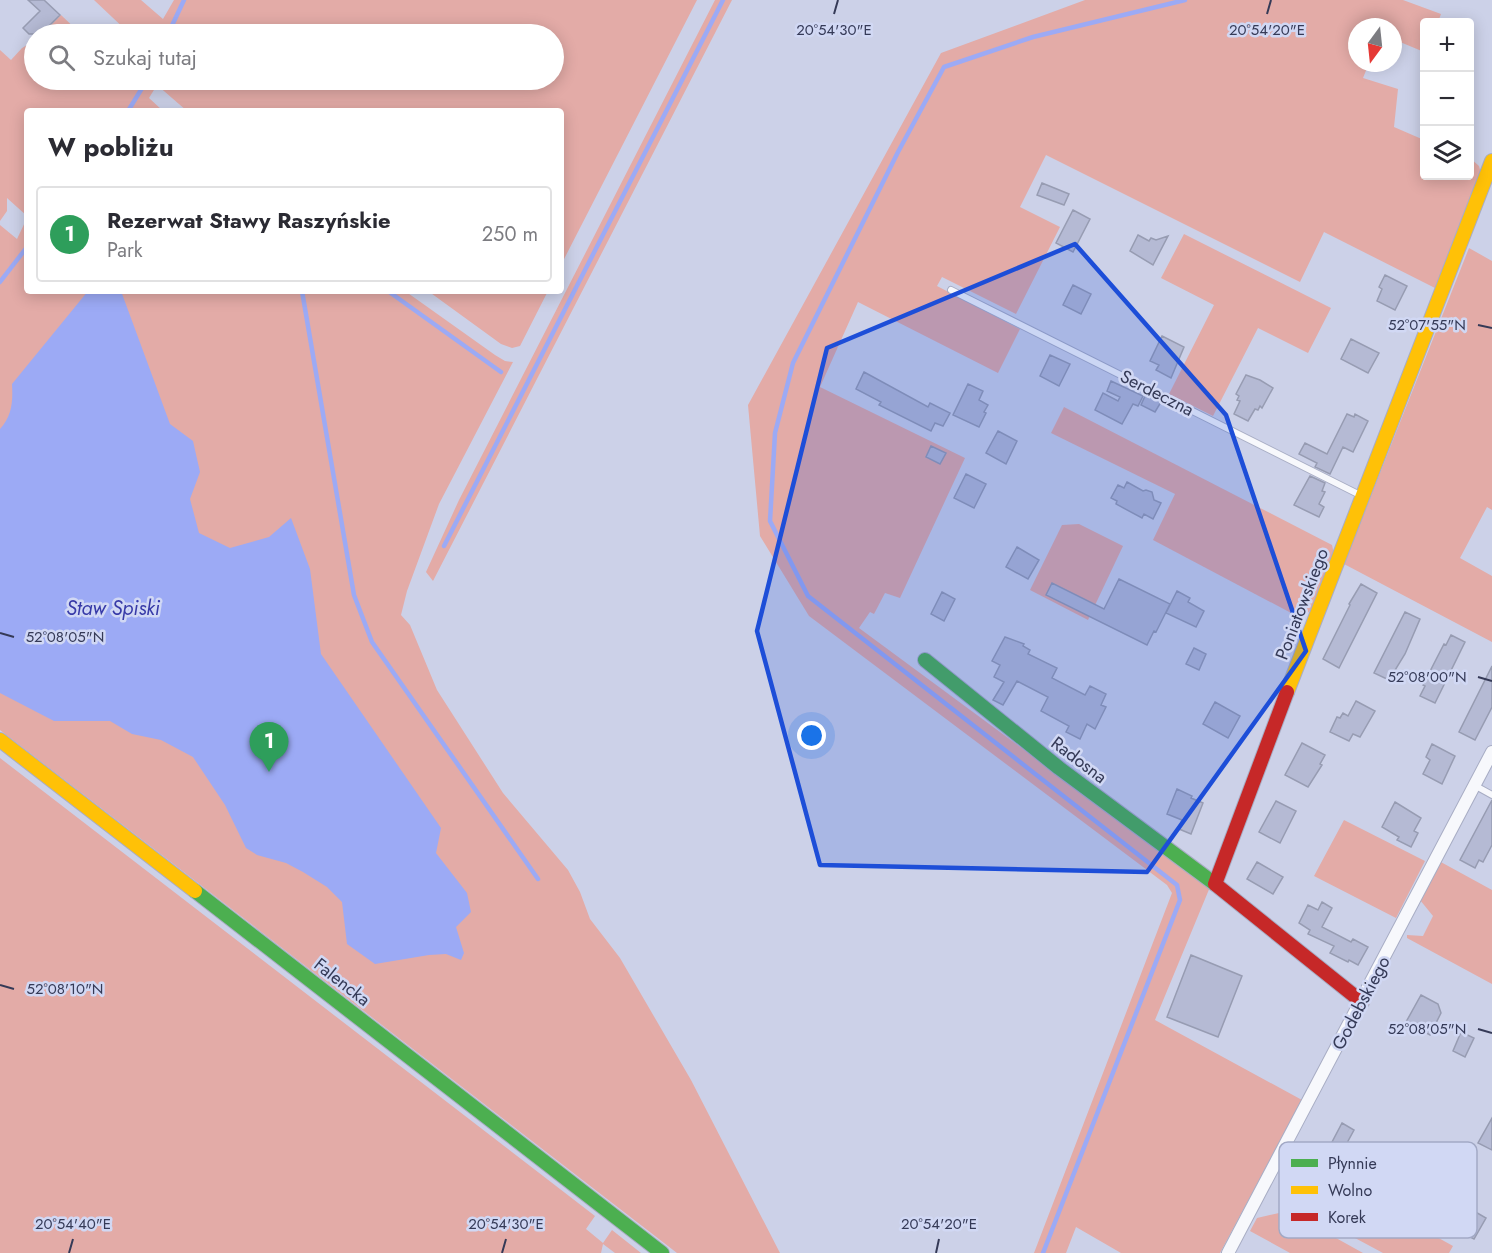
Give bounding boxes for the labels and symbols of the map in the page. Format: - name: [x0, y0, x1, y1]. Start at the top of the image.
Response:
- north arrow: [1348, 18, 1402, 72]
- text: 20°54'30"E: [796, 19, 872, 41]
- text: 20°54'20"E: [1229, 19, 1305, 41]
- text: 52°07'55"N: [1388, 314, 1466, 336]
- street label: Serdeczna: [1116, 363, 1198, 423]
- street label: Poniatowskiego: [1269, 544, 1335, 663]
- water label: Staw Spiski: [66, 594, 161, 623]
- text: 52°08'05"N: [26, 626, 104, 648]
- text: 52°08'00"N: [1387, 666, 1467, 688]
- your location: [797, 721, 826, 750]
- pin: 1: [250, 722, 288, 772]
- street label: Radosna: [1046, 730, 1112, 790]
- street label: Godebskiego: [1325, 951, 1397, 1054]
- street label: Falencka: [308, 952, 376, 1012]
- text: 52°08'10"N: [27, 978, 103, 1000]
- text: 52°08'05"N: [1388, 1018, 1466, 1040]
- legend: [1279, 1142, 1477, 1238]
- text: Płynnie: [1328, 1152, 1377, 1175]
- text: Wolno: [1328, 1179, 1372, 1202]
- text: Korek: [1328, 1206, 1367, 1229]
- text: 20°54'40"E: [35, 1213, 111, 1235]
- text: 20°54'30"E: [468, 1213, 544, 1235]
- text: 20°54'20"E: [901, 1213, 977, 1235]

